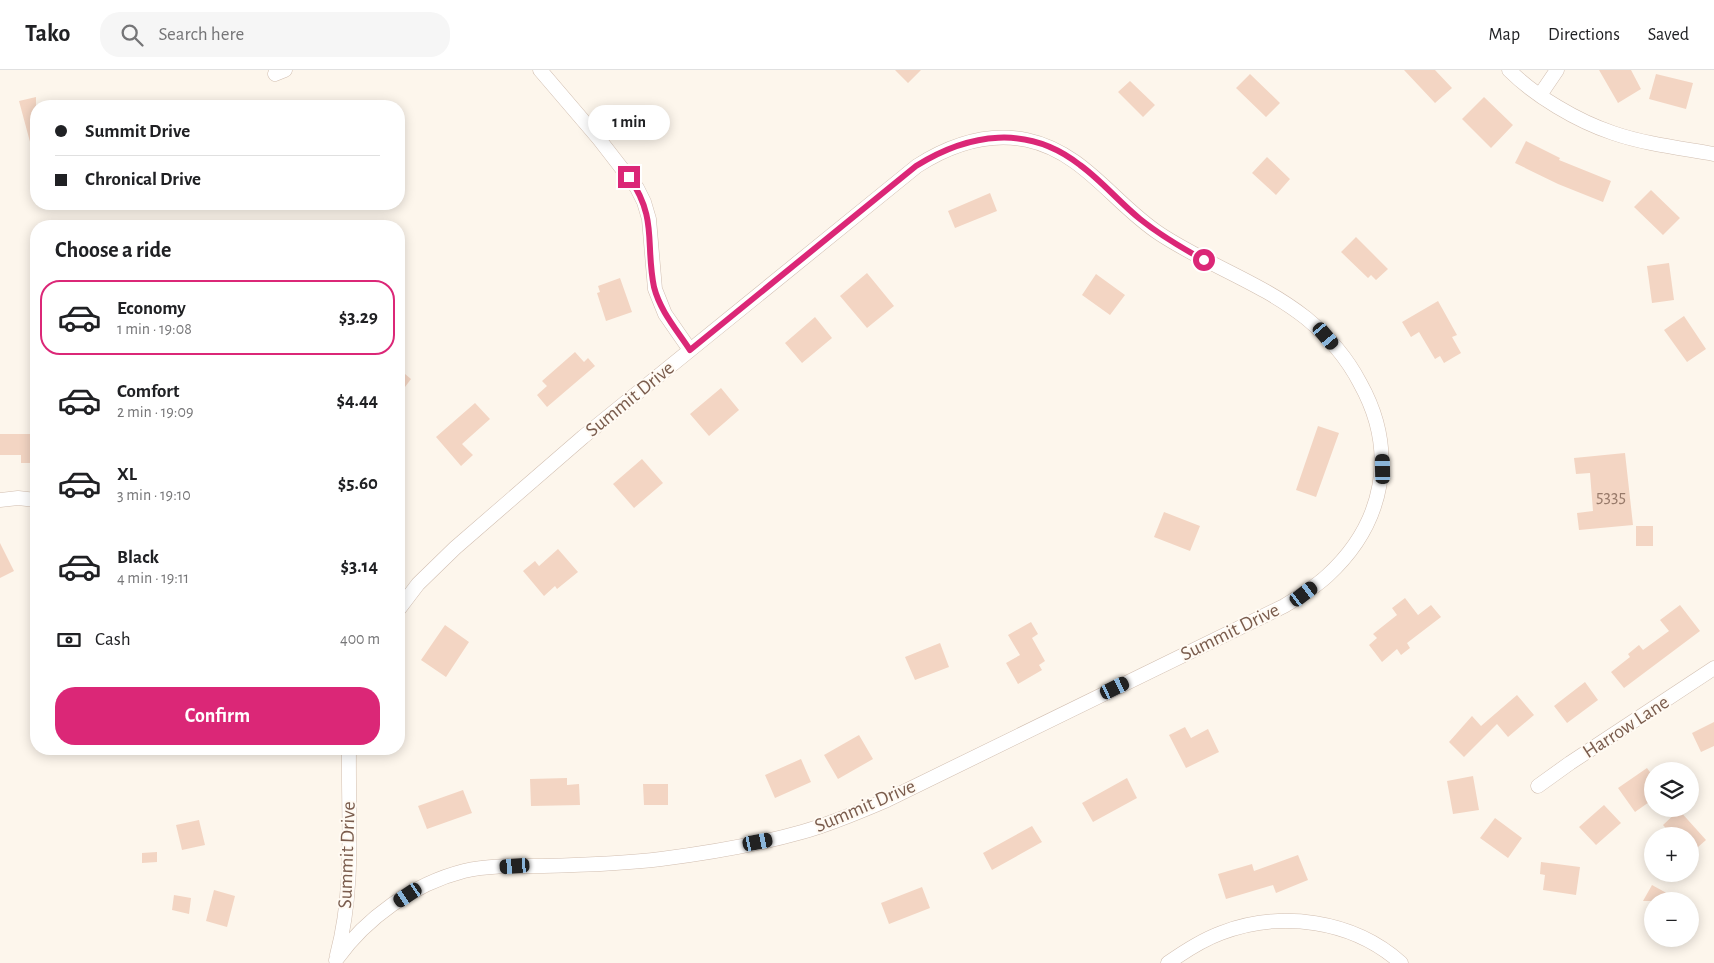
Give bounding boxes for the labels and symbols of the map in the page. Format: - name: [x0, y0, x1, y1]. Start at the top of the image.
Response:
- callout: 1 min: [588, 104, 670, 140]
- route end: [618, 166, 640, 188]
- route start: [1193, 249, 1215, 271]
- car: [1310, 320, 1341, 352]
- street label: Summit Drive: [582, 357, 678, 441]
- car: [1375, 454, 1390, 484]
- house number: 5335: [1596, 488, 1626, 506]
- car: [1287, 579, 1320, 609]
- street label: Summit Drive: [1177, 599, 1283, 665]
- car: [1098, 675, 1131, 701]
- street label: Harrow Lane: [1579, 692, 1673, 762]
- street label: Summit Drive: [812, 776, 918, 836]
- street label: Summit Drive: [335, 801, 359, 909]
- car: [741, 832, 774, 852]
- car: [499, 857, 530, 875]
- car: [391, 880, 424, 910]

